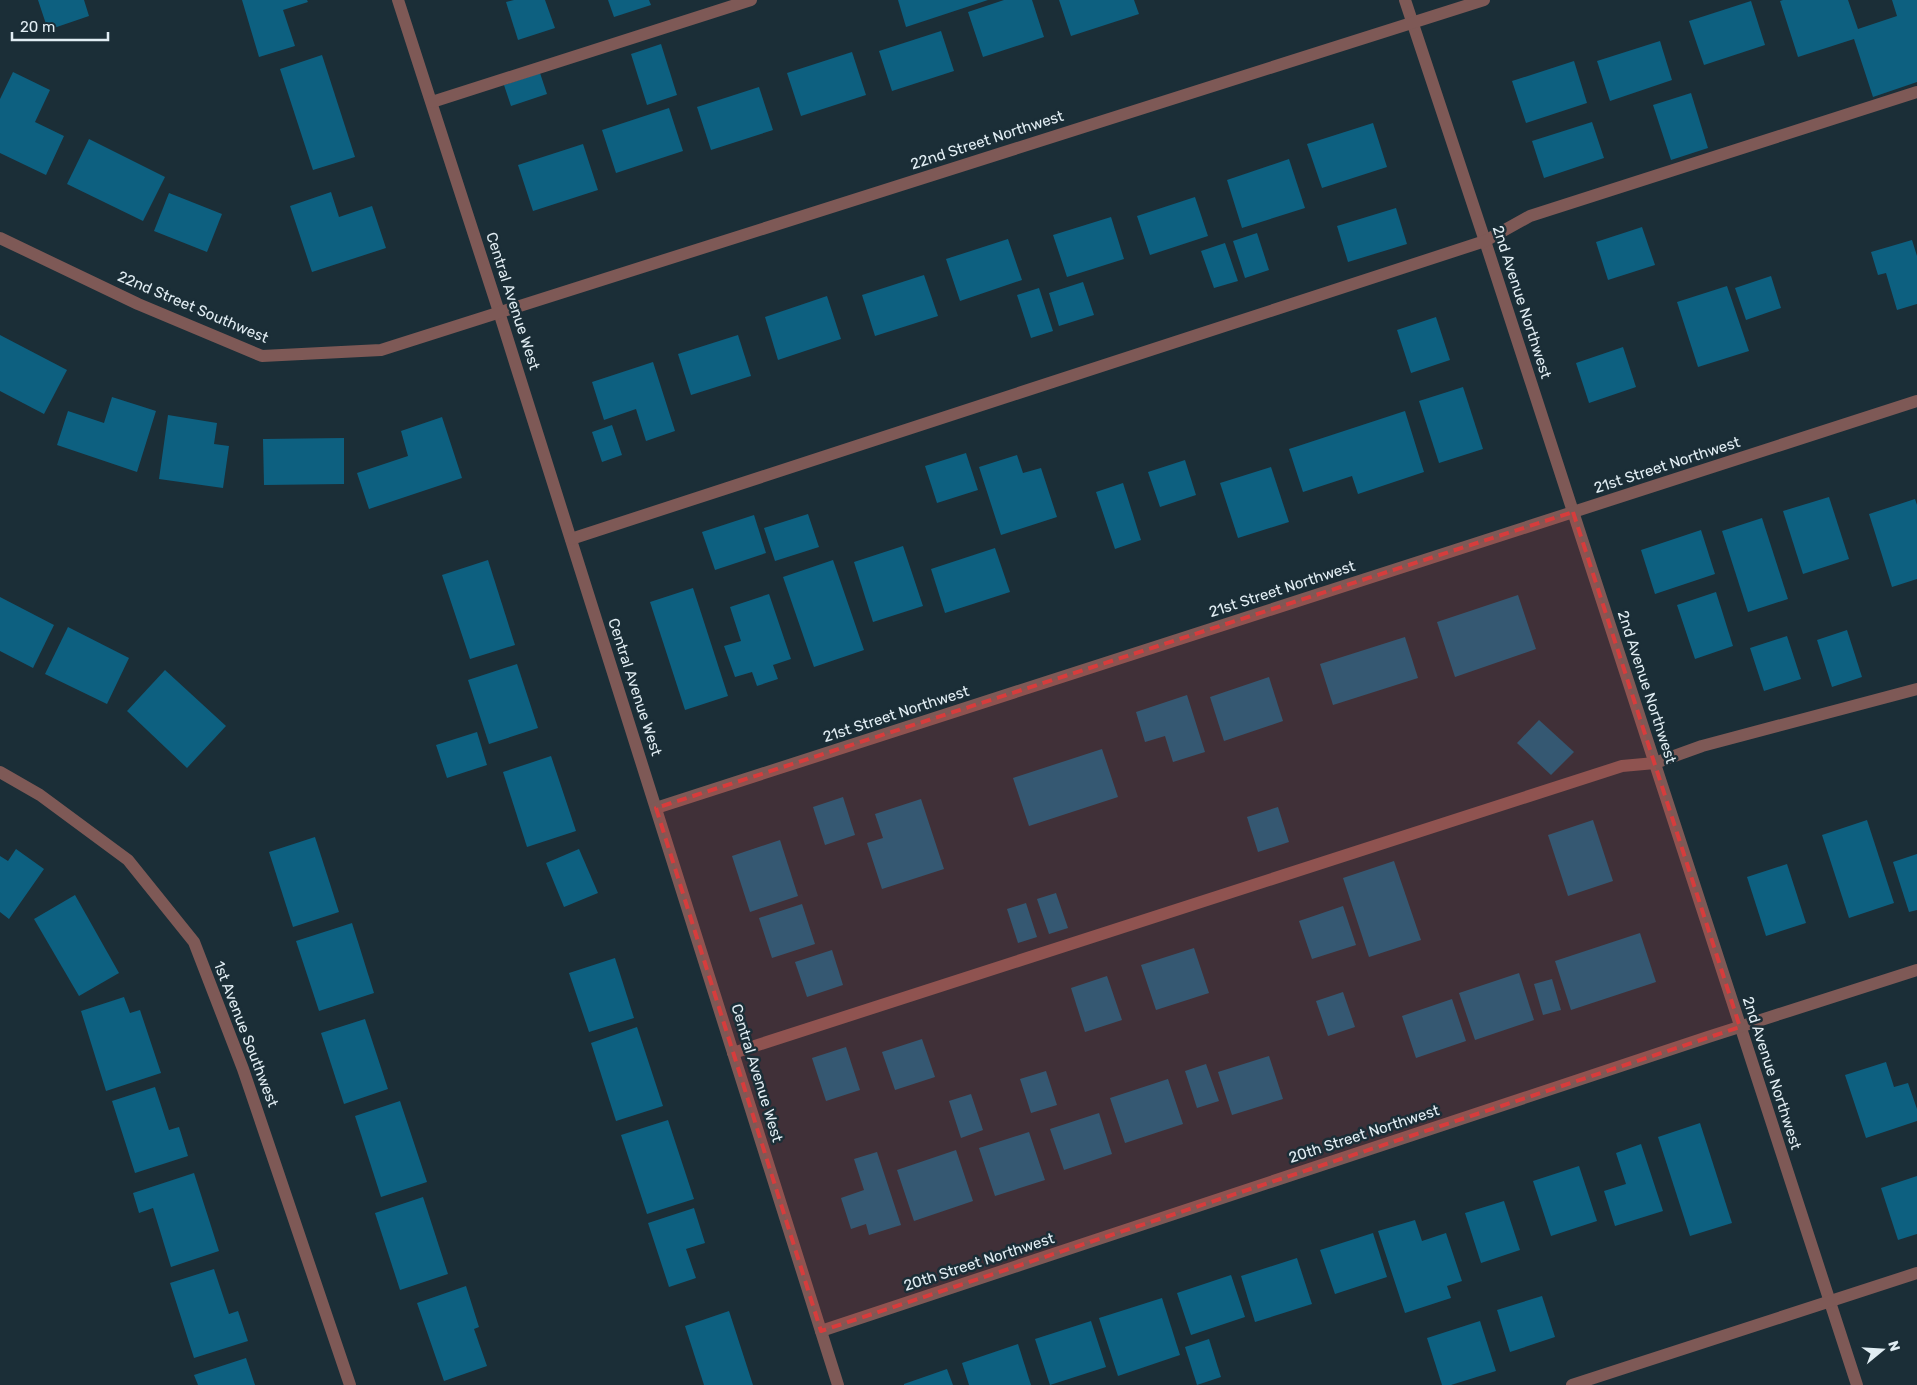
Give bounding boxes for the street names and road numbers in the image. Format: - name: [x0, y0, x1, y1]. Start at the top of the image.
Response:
- street label: 22nd Street Northwest: [908, 107, 1066, 173]
- street label: 2nd Avenue Northwest: [1489, 223, 1555, 381]
- street label: Central Avenue West: [482, 230, 544, 372]
- street label: 22nd Street Southwest: [115, 267, 271, 347]
- street label: 21st Street Northwest: [1592, 433, 1743, 497]
- street label: 21st Street Northwest: [1207, 557, 1358, 621]
- street label: 2nd Avenue Northwest: [1614, 608, 1680, 766]
- street label: Central Avenue West: [604, 616, 666, 758]
- street label: 21st Street Northwest: [821, 682, 972, 746]
- street label: 1st Avenue Southwest: [210, 958, 282, 1110]
- street label: 2nd Avenue Northwest: [1739, 994, 1805, 1152]
- street label: Central Avenue West: [727, 1002, 787, 1144]
- street label: 20th Street Northwest: [1286, 1101, 1442, 1167]
- street label: 20th Street Northwest: [901, 1229, 1057, 1295]

